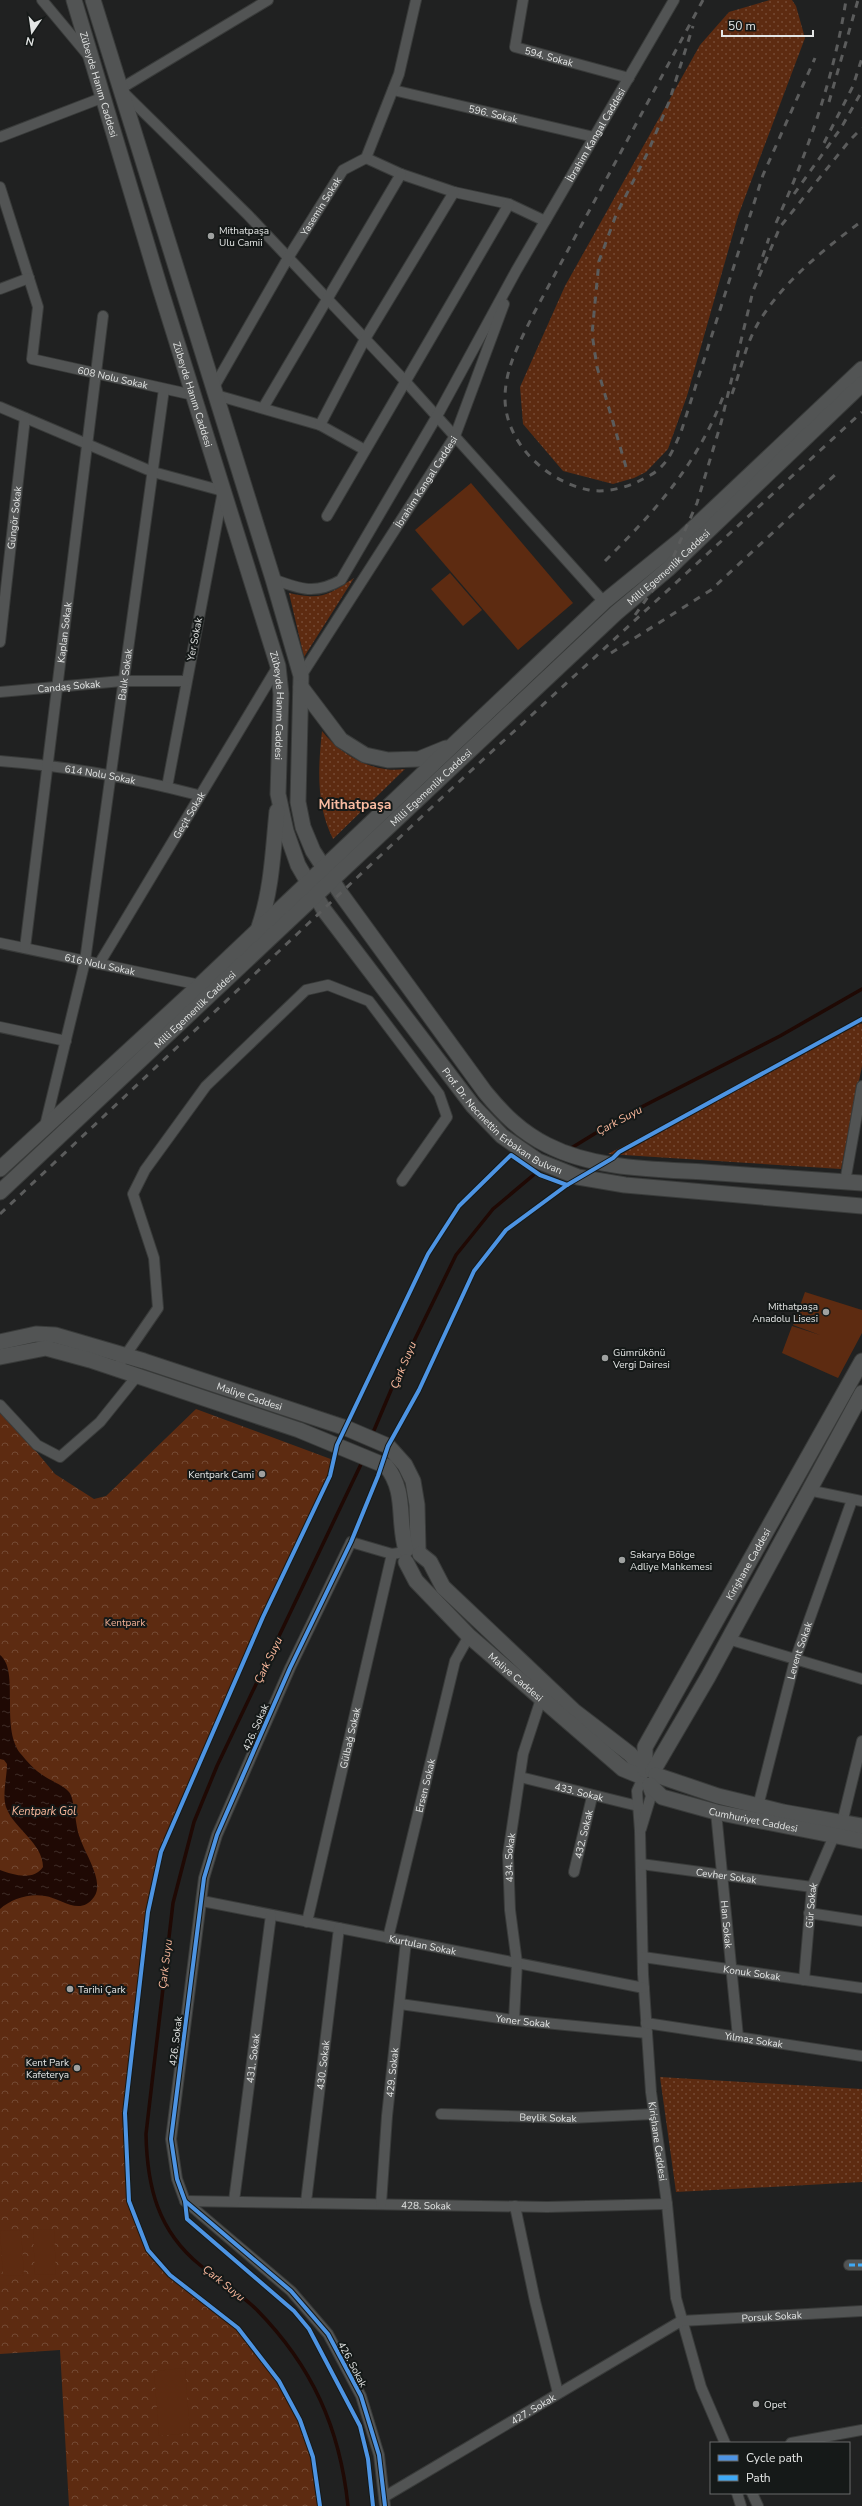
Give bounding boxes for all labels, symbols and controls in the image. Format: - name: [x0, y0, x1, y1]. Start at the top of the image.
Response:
- north arrow: [12, 12, 52, 52]
- scale bar: [722, 12, 813, 38]
- text: 50 m: [728, 18, 756, 34]
- street label: Zübeyde Hanım Caddesi: [76, 30, 121, 139]
- text: N: [24, 33, 36, 49]
- street label: 594. Sokak: [523, 44, 576, 71]
- street label: İbrahim Kangal Caddesi: [563, 86, 629, 185]
- street label: 596. Sokak: [467, 102, 520, 127]
- street label: Yasemin Sokak: [297, 174, 345, 239]
- place label: Mithatpaşa Ulu Camii: [219, 224, 269, 250]
- marker: Mithatpaşa Ulu Camii: [206, 231, 216, 241]
- street label: Zübeyde Hanım Caddesi: [169, 340, 215, 449]
- street label: 608 Nolu Sokak: [76, 363, 150, 393]
- street label: İbrahim Kangal Caddesi: [392, 434, 461, 531]
- street label: Güngör Sokak: [4, 485, 25, 550]
- street label: Milli Egemenlik Caddesi: [624, 527, 713, 609]
- street label: Kaplan Sokak: [54, 600, 76, 664]
- street label: Yer Sokak: [184, 615, 206, 663]
- street label: Balık Sokak: [115, 647, 136, 701]
- street label: Zübeyde Hanım Caddesi: [266, 650, 287, 760]
- street label: Candaş Sokak: [37, 677, 102, 697]
- street label: Milli Egemenlik Caddesi: [387, 746, 475, 830]
- street label: 614 Nolu Sokak: [64, 762, 138, 788]
- street label: Geçit Sokak: [170, 788, 210, 842]
- district label: Mithatpaşa: [319, 795, 391, 814]
- street label: 616 Nolu Sokak: [63, 951, 137, 979]
- street label: Milli Egemenlik Caddesi: [151, 968, 239, 1052]
- street label: Prof. Dr. Necmettin Erbakan Bulvarı: [438, 1065, 564, 1178]
- water label: Çark Suyu: [594, 1102, 645, 1139]
- place label: Mithatpaşa Anadolu Lisesi: [752, 1300, 818, 1326]
- marker: Mithatpaşa Anadolu Lisesi: [821, 1307, 831, 1317]
- water label: Çark Suyu: [387, 1339, 420, 1391]
- place label: Gümrükönü Vergi Dairesi: [612, 1346, 670, 1372]
- marker: Gümrükönü Vergi Dairesi: [600, 1353, 610, 1363]
- street label: Maliye Caddesi: [215, 1380, 284, 1414]
- place label: Kentpark Cami: [188, 1468, 254, 1482]
- marker: Kentpark Cami: [257, 1469, 267, 1479]
- street label: Kirişhane Caddesi: [723, 1526, 774, 1603]
- place label: Sakarya Bölge Adliye Mahkemesi: [630, 1548, 712, 1574]
- marker: Sakarya Bölge Adliye Mahkemesi: [617, 1555, 627, 1565]
- park label: Kentpark: [105, 1616, 146, 1630]
- street label: Levent Sokak: [784, 1619, 816, 1681]
- water label: Çark Suyu: [251, 1634, 286, 1686]
- street label: Maliye Caddesi: [485, 1650, 546, 1705]
- street label: 426. Sokak: [239, 1701, 273, 1753]
- street label: Gülbağ Sokak: [337, 1705, 365, 1770]
- street label: Ersen Sokak: [413, 1756, 439, 1814]
- street label: 433. Sokak: [553, 1780, 606, 1806]
- water label: Kentpark Göl: [12, 1804, 76, 1819]
- street label: Cumhuriyet Caddesi: [707, 1804, 799, 1836]
- street label: 432. Sokak: [571, 1807, 597, 1860]
- street label: 434. Sokak: [502, 1831, 519, 1883]
- street label: Cevher Sokak: [695, 1865, 758, 1888]
- street label: Gür Sokak: [802, 1879, 822, 1929]
- street label: Han Sokak: [717, 1900, 735, 1950]
- street label: Kurtulan Sokak: [388, 1932, 458, 1959]
- water label: Çark Suyu: [155, 1938, 176, 1990]
- street label: Konuk Sokak: [722, 1962, 782, 1985]
- place label: Tarihi Çark: [78, 1983, 126, 1997]
- marker: Tarihi Çark: [65, 1984, 75, 1994]
- street label: Yener Sokak: [494, 2011, 552, 2032]
- street label: 426. Sokak: [166, 2015, 186, 2067]
- street label: Yılmaz Sokak: [723, 2029, 785, 2052]
- street label: 431. Sokak: [243, 2032, 264, 2084]
- street label: 430. Sokak: [314, 2039, 334, 2091]
- street label: 429. Sokak: [383, 2046, 402, 2098]
- place label: Kent Park Kafeterya: [26, 2056, 70, 2082]
- marker: Kent Park Kafeterya: [72, 2063, 82, 2073]
- street label: Kirişhane Caddesi: [644, 2101, 670, 2182]
- street label: Beylik Sokak: [519, 2110, 578, 2126]
- street label: 428. Sokak: [401, 2199, 452, 2213]
- water label: Çark Suyu: [200, 2262, 248, 2305]
- street label: Porsuk Sokak: [741, 2308, 803, 2326]
- street label: 426. Sokak: [334, 2339, 370, 2391]
- street label: 427. Sokak: [508, 2390, 559, 2428]
- place label: Opet: [764, 2398, 787, 2412]
- marker: Opet: [751, 2399, 761, 2409]
- legend: [710, 2442, 850, 2494]
- text: Cycle path: [746, 2450, 803, 2466]
- text: Path: [746, 2470, 771, 2486]

